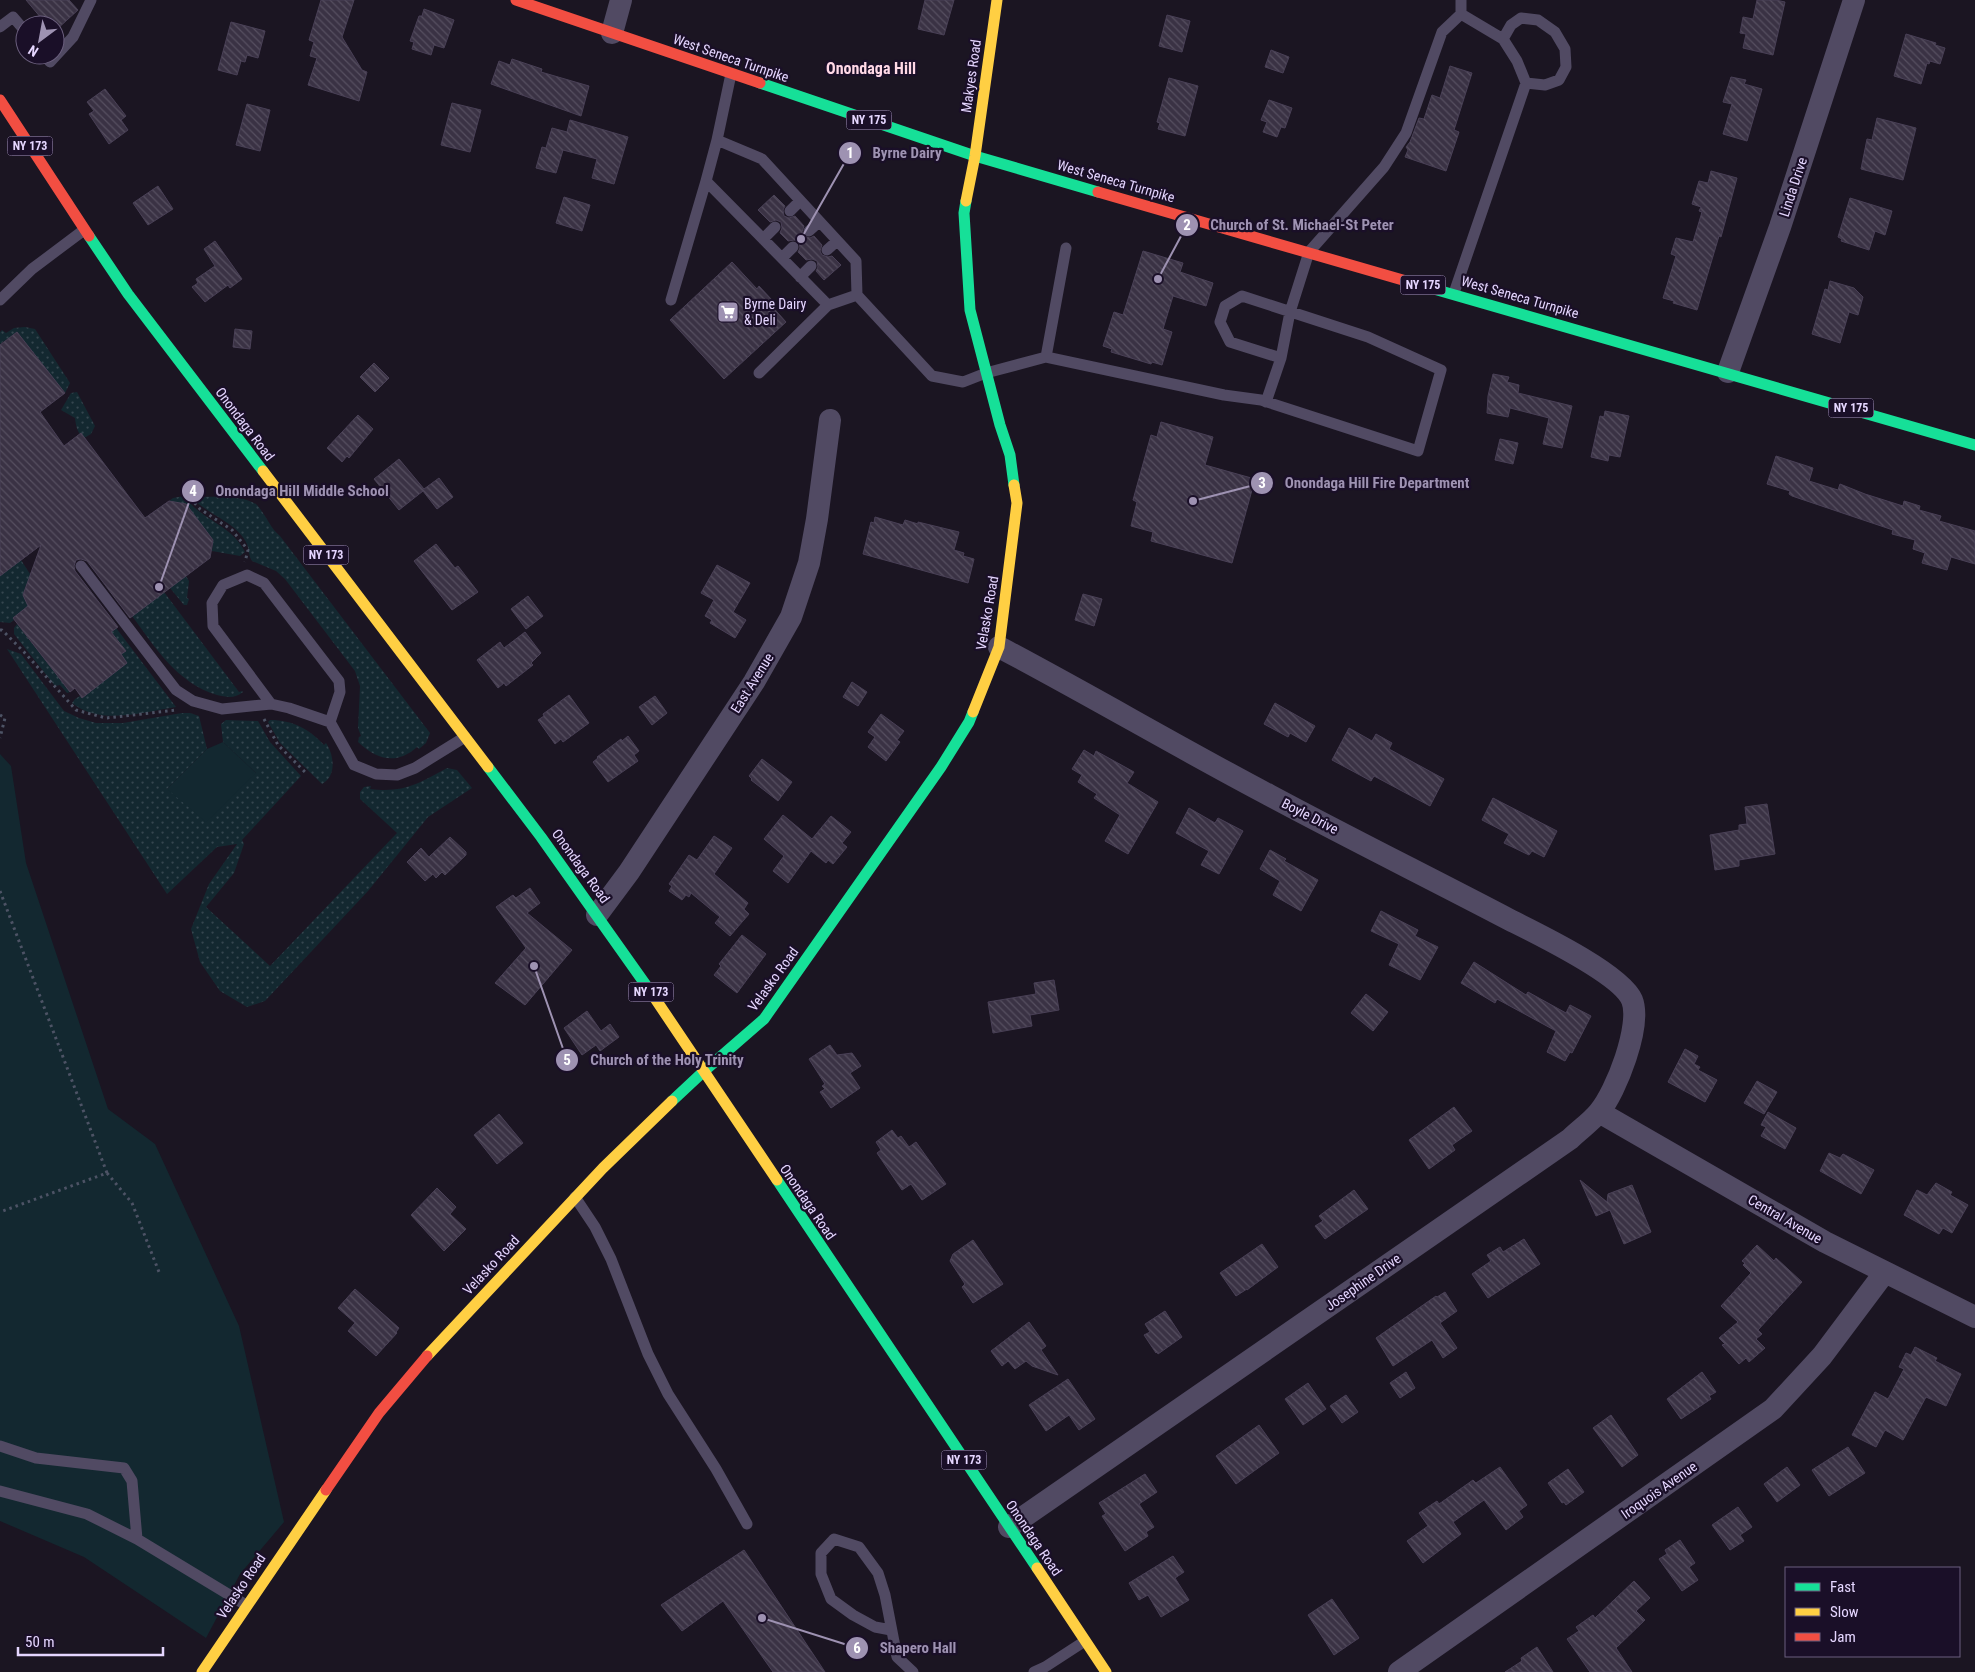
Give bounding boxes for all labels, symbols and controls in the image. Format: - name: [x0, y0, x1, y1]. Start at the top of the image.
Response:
- north arrow: [15, 15, 65, 65]
- street label: West Seneca Turnpike: [671, 31, 791, 85]
- street label: Makyes Road: [958, 38, 984, 114]
- text: N: [25, 42, 41, 60]
- district label: Onondaga Hill: [826, 59, 916, 78]
- road number: NY 175: [846, 110, 892, 130]
- road number: NY 173: [8, 136, 52, 156]
- callout: Byrne Dairy: [837, 138, 952, 168]
- text: 1: [846, 144, 854, 162]
- text: Byrne Dairy: [872, 144, 942, 162]
- street label: Linda Drive: [1776, 155, 1810, 219]
- street label: West Seneca Turnpike: [1055, 157, 1177, 206]
- callout: Church of St. Michael-St Peter: [1175, 210, 1404, 240]
- text: 2: [1183, 216, 1191, 234]
- text: Church of St. Michael-St Peter: [1210, 216, 1394, 234]
- street label: West Seneca Turnpike: [1459, 273, 1581, 322]
- road number: NY 175: [1400, 276, 1446, 294]
- place label: Byrne Dairy & Deli: [744, 296, 807, 328]
- supermarket icon: Byrne Dairy & Deli: [716, 300, 740, 324]
- street label: Onondaga Road: [212, 384, 278, 464]
- road number: NY 175: [1828, 398, 1874, 418]
- callout: Onondaga Hill Fire Department: [1249, 468, 1479, 498]
- text: 3: [1258, 474, 1266, 492]
- text: Onondaga Hill Fire Department: [1285, 474, 1470, 492]
- callout: Onondaga Hill Middle School: [180, 476, 399, 506]
- text: 4: [189, 482, 197, 500]
- text: Onondaga Hill Middle School: [215, 482, 389, 500]
- road number: NY 173: [304, 546, 348, 564]
- street label: Velasko Road: [973, 575, 1001, 651]
- street label: East Avenue: [727, 650, 777, 716]
- street label: Boyle Drive: [1279, 795, 1341, 837]
- street label: Onondaga Road: [549, 826, 613, 906]
- street label: Velasko Road: [744, 944, 802, 1014]
- road number: NY 173: [628, 982, 674, 1002]
- callout: Church of the Holy Trinity: [555, 1045, 754, 1075]
- text: 5: [563, 1051, 571, 1069]
- text: Church of the Holy Trinity: [590, 1051, 744, 1069]
- street label: Onondaga Road: [777, 1161, 839, 1243]
- street label: Central Avenue: [1745, 1191, 1825, 1247]
- street label: Velasko Road: [460, 1232, 522, 1298]
- street label: Josephine Drive: [1322, 1250, 1404, 1314]
- road number: NY 173: [942, 1450, 986, 1470]
- street label: Iroquois Avenue: [1618, 1458, 1700, 1522]
- street label: Onondaga Road: [1003, 1497, 1065, 1579]
- street label: Velasko Road: [213, 1550, 269, 1622]
- legend: [1785, 1567, 1960, 1657]
- text: Fast: [1830, 1578, 1855, 1596]
- text: Slow: [1830, 1603, 1859, 1621]
- scale bar: [18, 1624, 162, 1656]
- text: Jam: [1830, 1628, 1856, 1646]
- text: 50 m: [25, 1633, 55, 1651]
- callout: Shapero Hall: [845, 1633, 966, 1663]
- text: 6: [853, 1639, 861, 1657]
- text: Shapero Hall: [880, 1639, 956, 1657]

